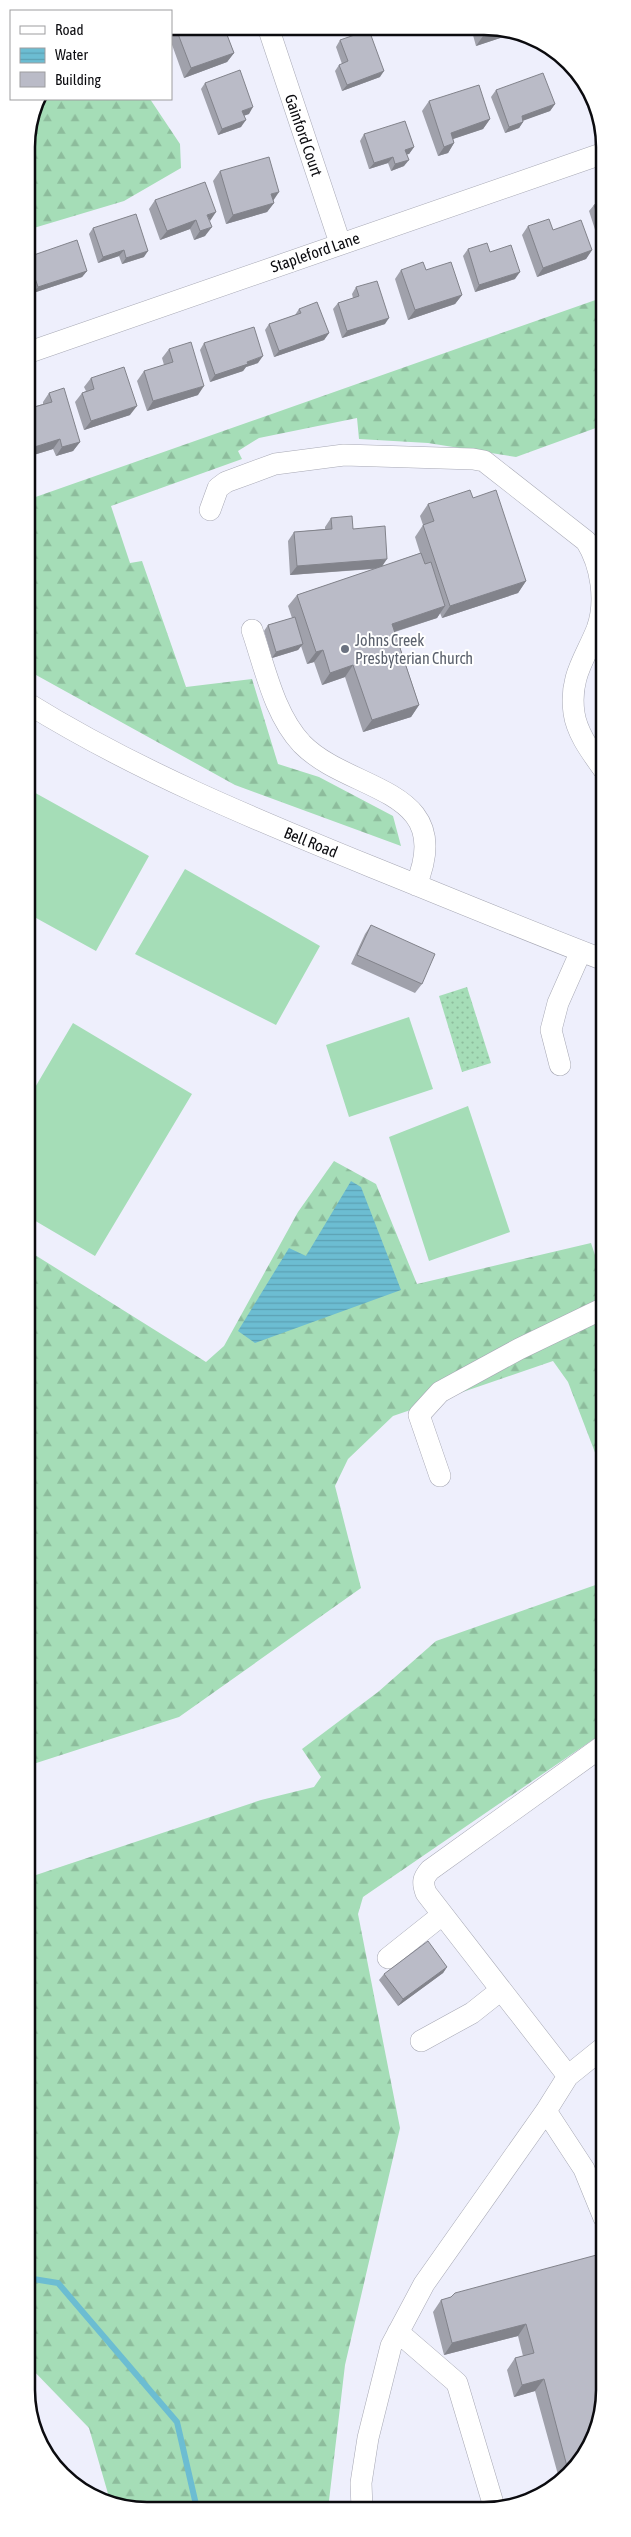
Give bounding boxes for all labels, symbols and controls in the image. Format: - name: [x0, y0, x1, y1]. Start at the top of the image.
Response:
- legend: [10, 10, 172, 100]
- text: Road: [55, 21, 84, 38]
- text: Water: [55, 46, 88, 63]
- text: Building: [55, 71, 101, 88]
- street label: Gainford Court: [282, 92, 327, 179]
- street label: Stapleford Lane: [268, 228, 362, 277]
- place label: Johns Creek Presbyterian Church: [355, 631, 473, 668]
- marker: Johns Creek Presbyterian Church: [339, 643, 351, 655]
- street label: Bell Road: [282, 823, 340, 861]

